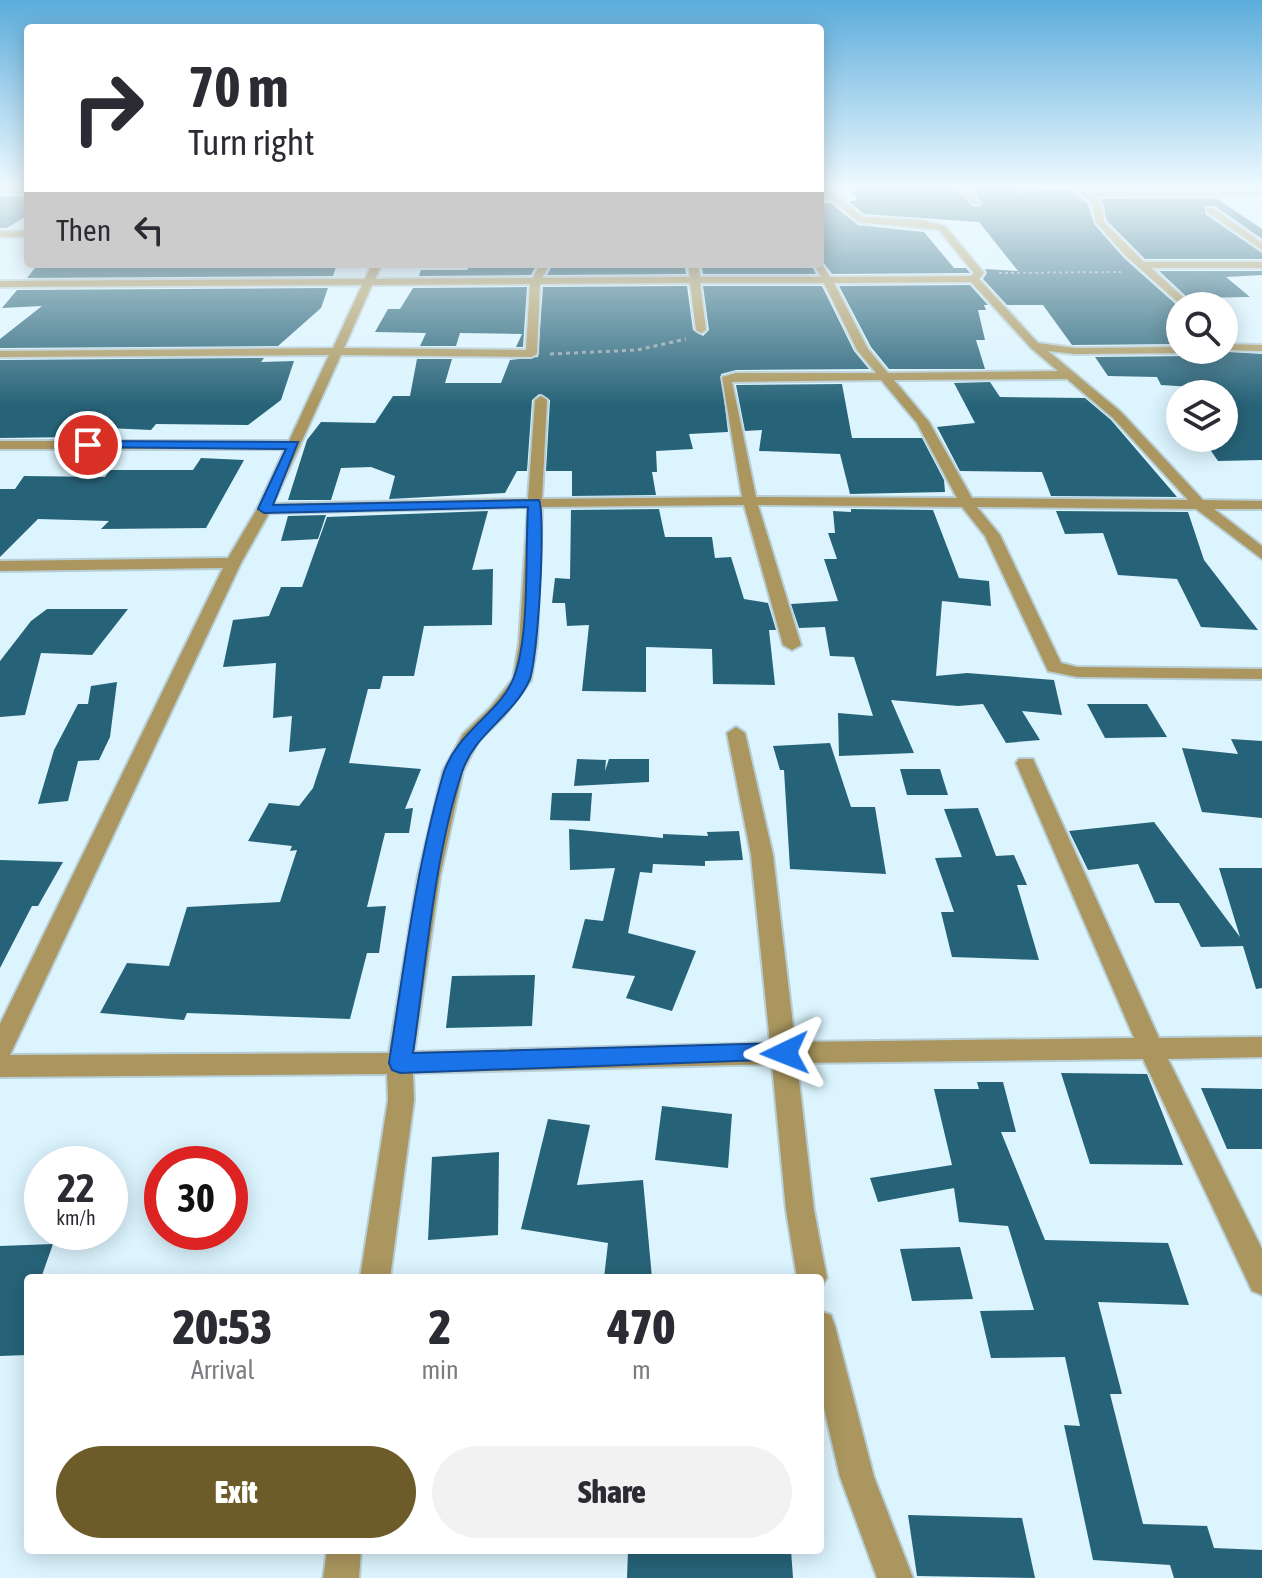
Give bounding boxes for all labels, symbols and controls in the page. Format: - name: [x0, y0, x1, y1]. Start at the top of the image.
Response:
- text: 70 m: [188, 55, 289, 119]
- icon: right: [56, 56, 160, 160]
- text: Turn right: [188, 121, 315, 163]
- icon: left: [127, 208, 171, 252]
- text: Then: [56, 213, 111, 247]
- map controls: [1166, 292, 1238, 452]
- button: search: [1166, 292, 1238, 364]
- button: layers: [1166, 380, 1238, 452]
- pin: [54, 411, 122, 479]
- icon: arrive: [66, 423, 110, 467]
- position arrow: [743, 1011, 827, 1095]
- speed limit sign: 30: [144, 1146, 248, 1250]
- text: 22: [57, 1165, 95, 1210]
- text: km/h: [56, 1206, 96, 1229]
- text: 20:53: [173, 1299, 273, 1354]
- text: 2: [429, 1299, 451, 1354]
- text: 470: [608, 1299, 675, 1354]
- text: Arrival: [191, 1355, 254, 1385]
- text: min: [421, 1355, 459, 1385]
- text: m: [632, 1355, 651, 1385]
- button: Exit: [56, 1446, 416, 1538]
- button: Share: [432, 1446, 792, 1538]

